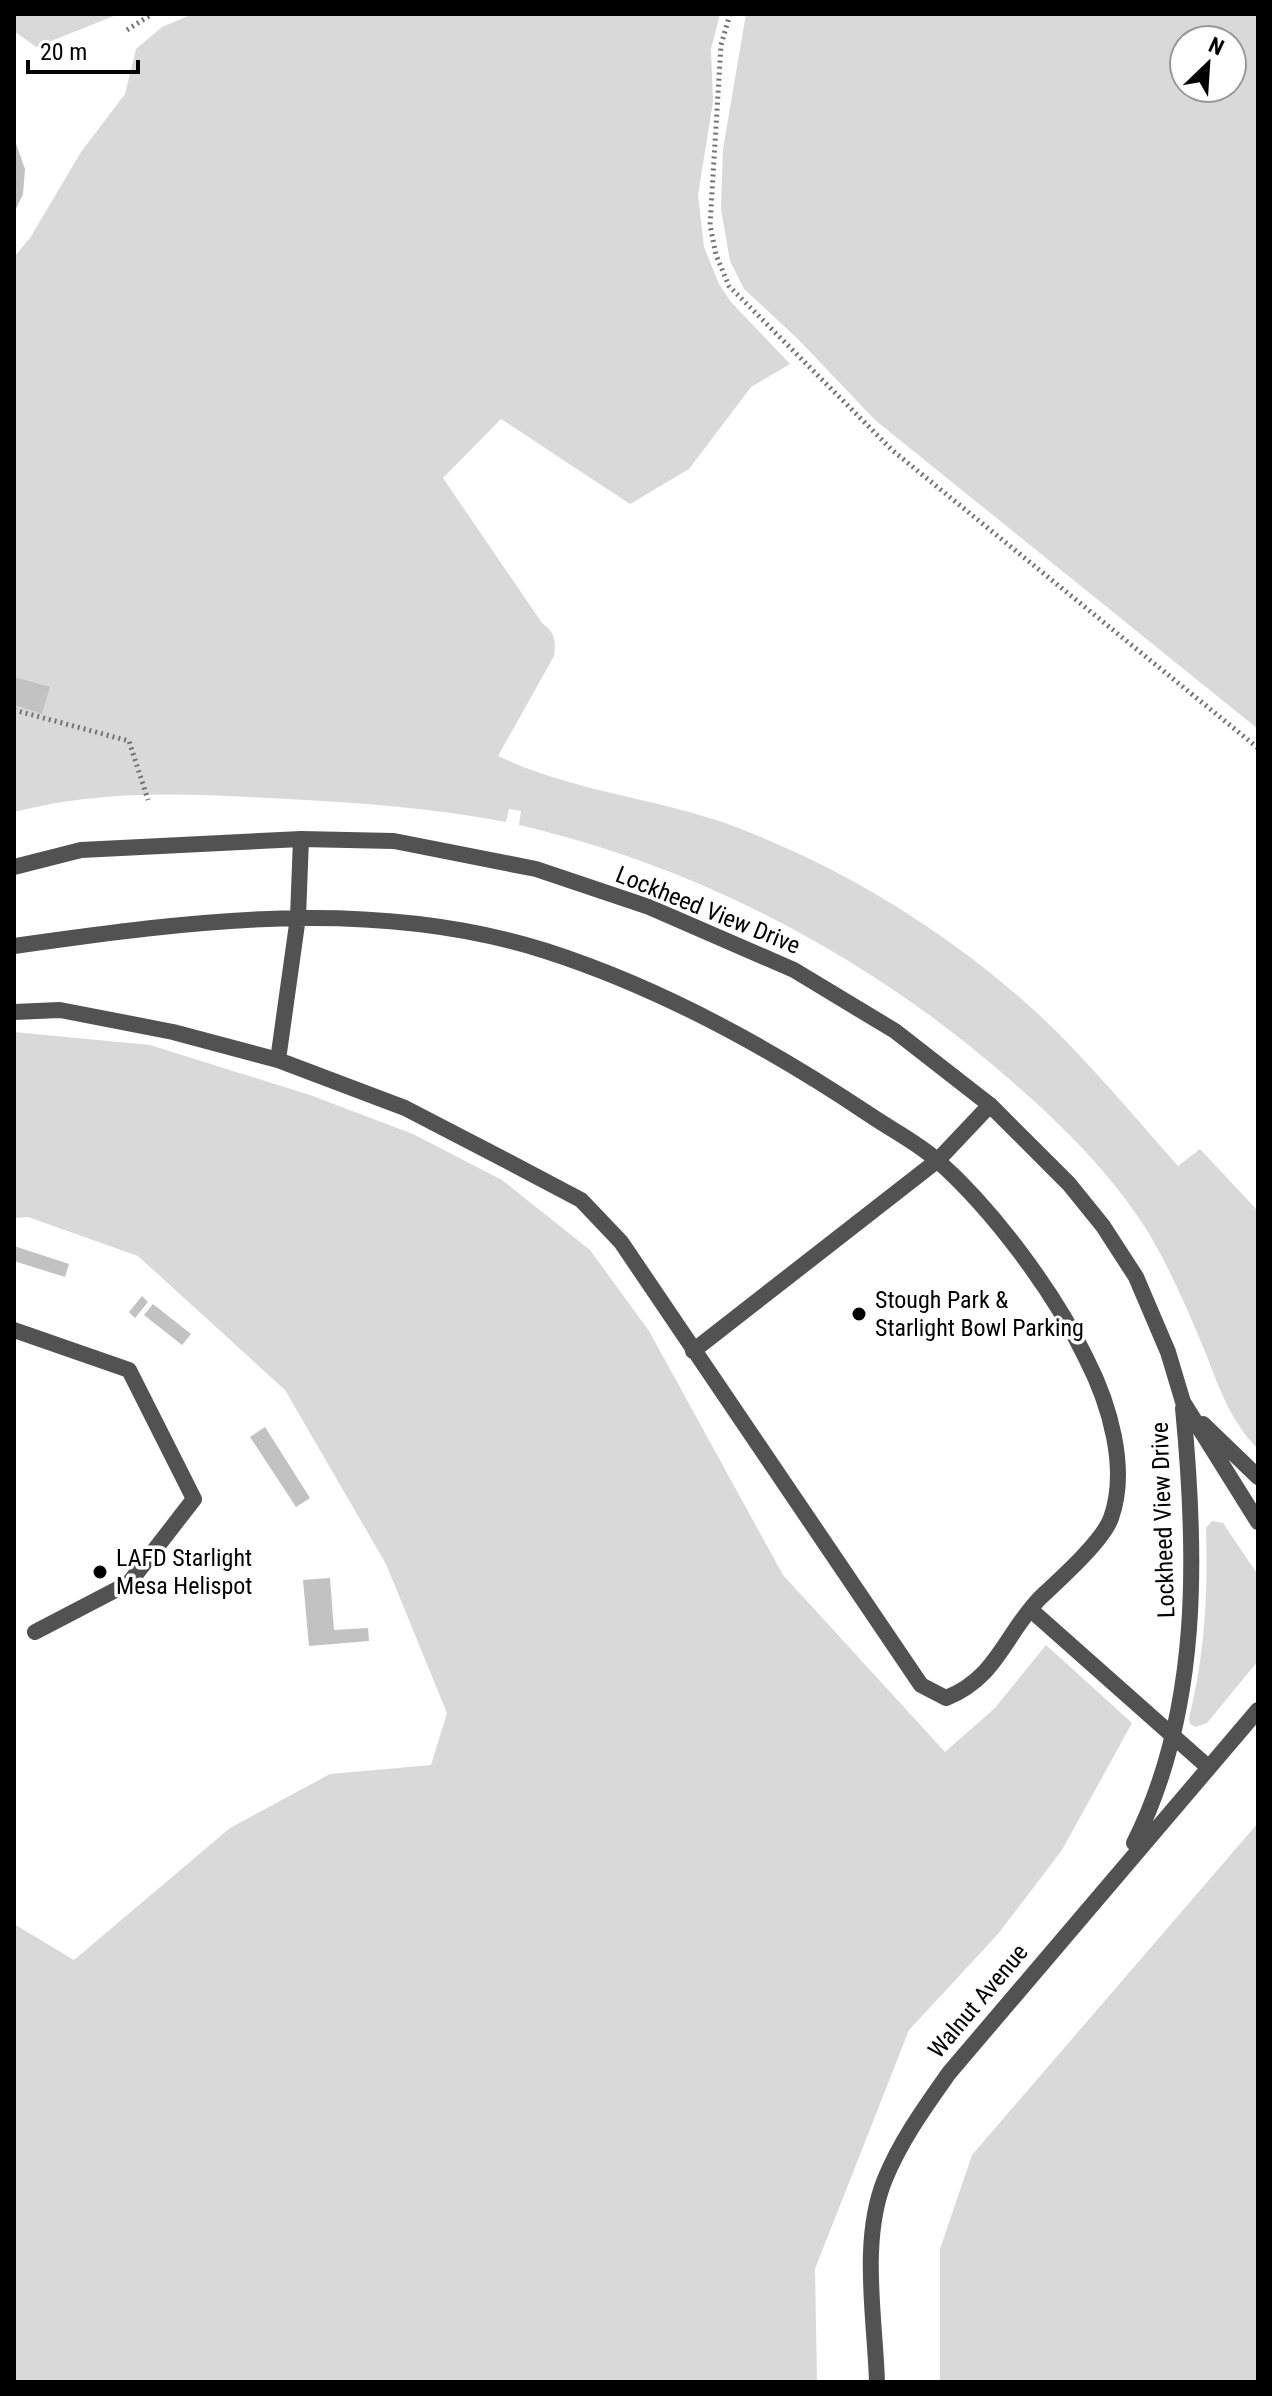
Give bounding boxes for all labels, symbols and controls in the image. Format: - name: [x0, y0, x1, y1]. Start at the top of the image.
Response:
- scale bar: [28, 24, 138, 74]
- north arrow: [1168, 24, 1248, 104]
- text: N: [1205, 32, 1228, 61]
- text: 20 m: [40, 38, 87, 66]
- street label: Lockheed View Drive: [612, 860, 804, 960]
- place label: Stough Park & Starlight Bowl Parking: [875, 1286, 1084, 1342]
- marker: Stough Park & Starlight Bowl Parking: [850, 1305, 868, 1323]
- street label: Lockheed View Drive: [1146, 1422, 1180, 1618]
- place label: LAFD Starlight Mesa Helispot: [116, 1544, 252, 1600]
- marker: LAFD Starlight Mesa Helispot: [91, 1563, 109, 1581]
- street label: Walnut Avenue: [922, 1938, 1034, 2064]

